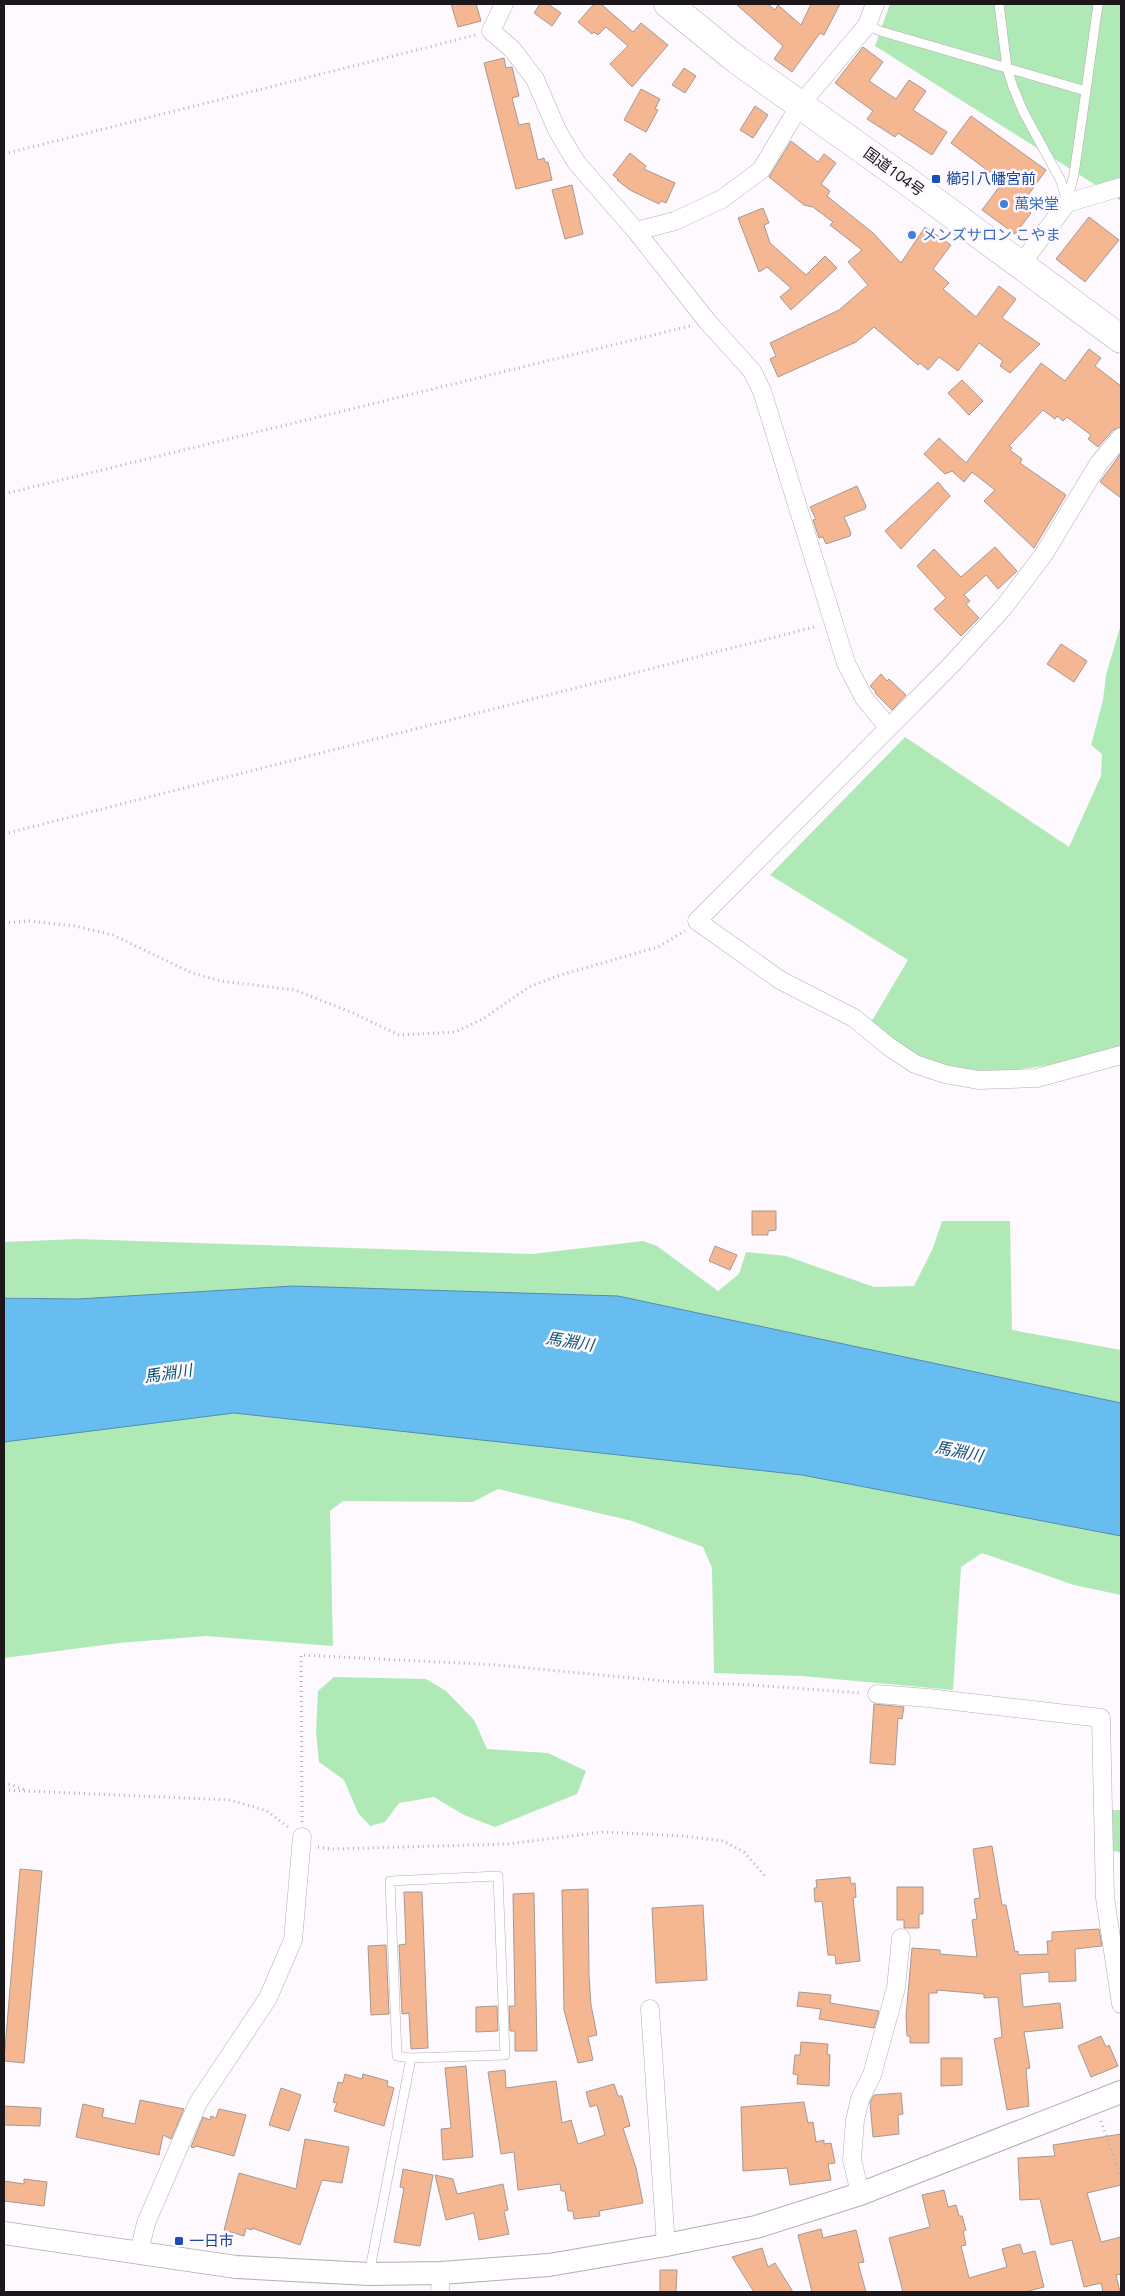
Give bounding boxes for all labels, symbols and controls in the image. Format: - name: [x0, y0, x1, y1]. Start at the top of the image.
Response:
- street label: 国道104号: [860, 142, 929, 200]
- place label: 櫛引八幡宮前: [946, 168, 1036, 188]
- marker: 櫛引八幡宮前: [930, 173, 942, 185]
- place label: 萬栄堂: [1014, 193, 1059, 213]
- marker: 萬栄堂: [998, 198, 1010, 210]
- place label: メンズサロン こやま: [922, 224, 1061, 244]
- marker: メンズサロン こやま: [906, 229, 918, 241]
- water label: 馬淵川: [545, 1326, 597, 1356]
- water label: 馬淵川: [143, 1358, 195, 1387]
- water label: 馬淵川: [933, 1436, 987, 1467]
- place label: 一日市: [189, 2230, 234, 2250]
- marker: 一日市: [173, 2235, 185, 2247]

